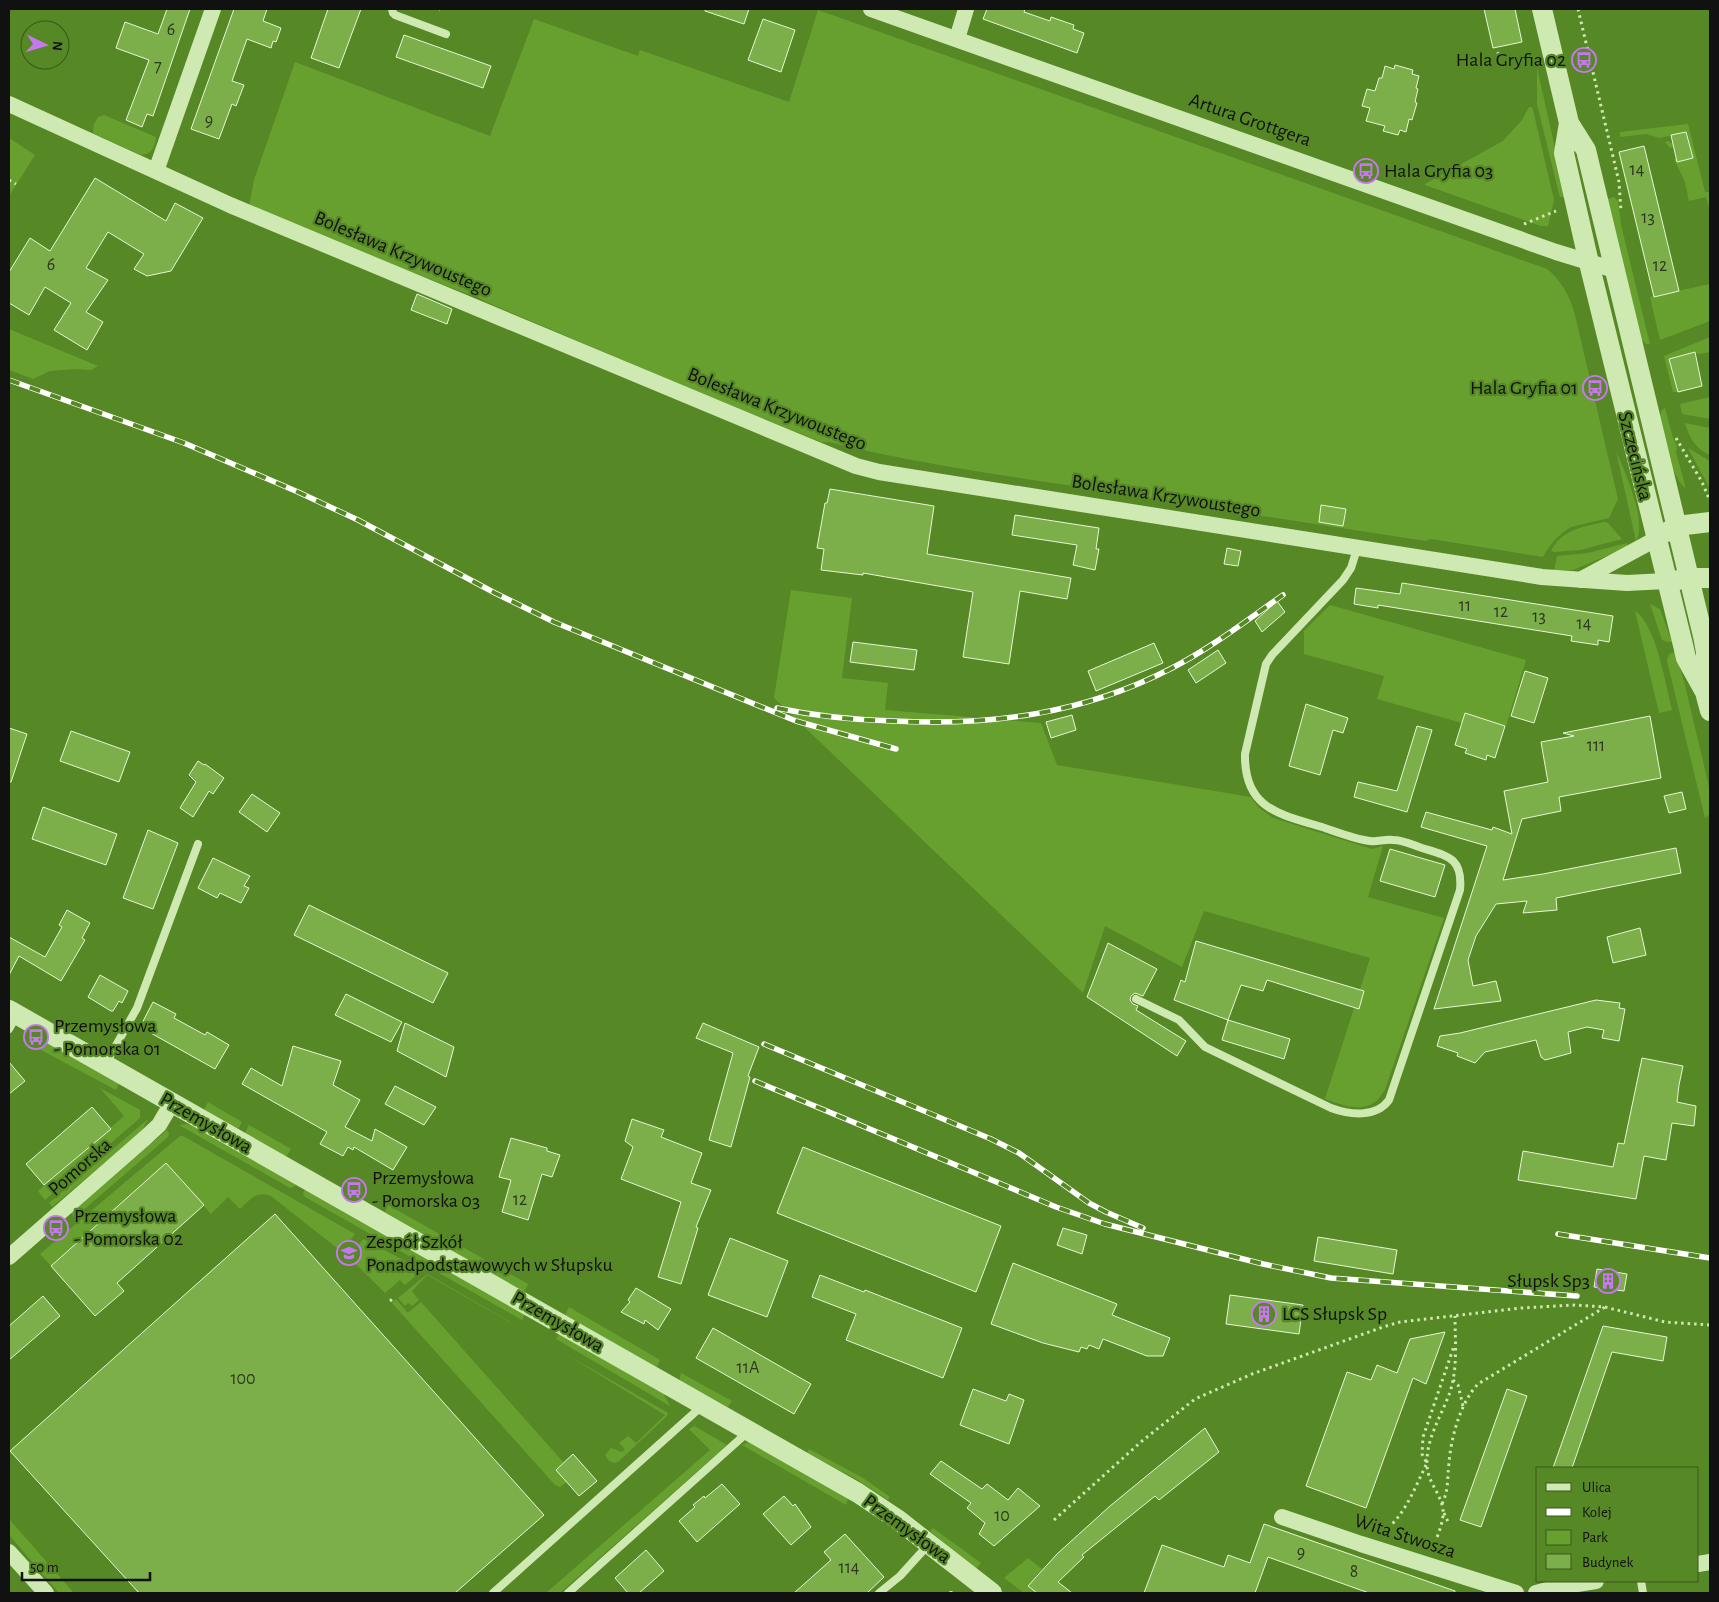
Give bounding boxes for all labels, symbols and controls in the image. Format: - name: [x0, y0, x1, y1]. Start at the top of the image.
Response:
- north arrow: [20, 20, 70, 70]
- house number: 6: [167, 21, 175, 39]
- text: N: [50, 41, 64, 52]
- bus stop icon: Hala Gryfia 02: [1571, 47, 1597, 73]
- place label: Hala Gryfia 02: [1456, 50, 1566, 70]
- house number: 7: [154, 58, 162, 76]
- street label: Artura Grottgera: [1186, 90, 1314, 150]
- house number: 9: [205, 112, 213, 130]
- bus stop icon: Hala Gryfia 03: [1353, 158, 1379, 184]
- place label: Hala Gryfia 03: [1384, 161, 1493, 181]
- house number: 14: [1630, 161, 1645, 179]
- street label: Bolesława Krzywoustego: [311, 207, 495, 301]
- house number: 13: [1641, 209, 1655, 227]
- house number: 6: [47, 256, 55, 274]
- house number: 12: [1653, 257, 1667, 275]
- street label: Bolesława Krzywoustego: [685, 364, 869, 454]
- bus stop icon: Hala Gryfia 01: [1582, 375, 1608, 401]
- place label: Hala Gryfia 01: [1470, 378, 1578, 398]
- street label: Szczecińska: [1614, 410, 1656, 502]
- street label: Bolesława Krzywoustego: [1070, 471, 1262, 521]
- house number: 11: [1459, 597, 1471, 615]
- house number: 12: [1494, 603, 1508, 621]
- house number: 13: [1532, 608, 1546, 626]
- house number: 14: [1577, 615, 1592, 633]
- house number: 111: [1587, 737, 1605, 755]
- place label: Przemysłowa - Pomorska 01: [54, 1016, 161, 1059]
- bus stop icon: Przemysłowa - Pomorska 01: [23, 1024, 49, 1050]
- street label: Przemysłowa: [157, 1089, 255, 1157]
- street label: Pomorska: [45, 1134, 115, 1200]
- place label: Przemysłowa - Pomorska 03: [372, 1168, 480, 1211]
- bus stop icon: Przemysłowa - Pomorska 03: [341, 1177, 367, 1203]
- house number: 12: [513, 1191, 527, 1209]
- place label: Przemysłowa - Pomorska 02: [74, 1206, 183, 1249]
- bus stop icon: Przemysłowa - Pomorska 02: [43, 1215, 69, 1241]
- place label: Zespół Szkół Ponadpodstawowych w Słupsku: [366, 1232, 613, 1275]
- school or university icon: Zespół Szkół Ponadpodstawowych w Słupsku: [336, 1240, 362, 1266]
- building icon: Słupsk Sp3: [1595, 1268, 1621, 1294]
- place label: Słupsk Sp3: [1507, 1271, 1590, 1291]
- street label: Przemysłowa: [509, 1288, 607, 1356]
- building icon: LCS Słupsk Sp: [1251, 1301, 1277, 1327]
- place label: LCS Słupsk Sp: [1282, 1304, 1387, 1324]
- house number: 11A: [737, 1359, 760, 1377]
- house number: 100: [230, 1370, 256, 1388]
- legend: [1536, 1467, 1699, 1582]
- text: Ulica: [1582, 1480, 1611, 1495]
- street label: Przemysłowa: [860, 1491, 954, 1567]
- text: Kolej: [1582, 1505, 1612, 1520]
- house number: 10: [994, 1507, 1010, 1525]
- street label: Wita Stwosza: [1352, 1510, 1458, 1562]
- text: Park: [1582, 1530, 1608, 1545]
- house number: 9: [1297, 1544, 1305, 1562]
- scale bar: [22, 1550, 150, 1582]
- text: Budynek: [1582, 1555, 1634, 1570]
- house number: 114: [838, 1559, 860, 1577]
- text: 50 m: [30, 1560, 59, 1575]
- house number: 8: [1350, 1563, 1358, 1581]

